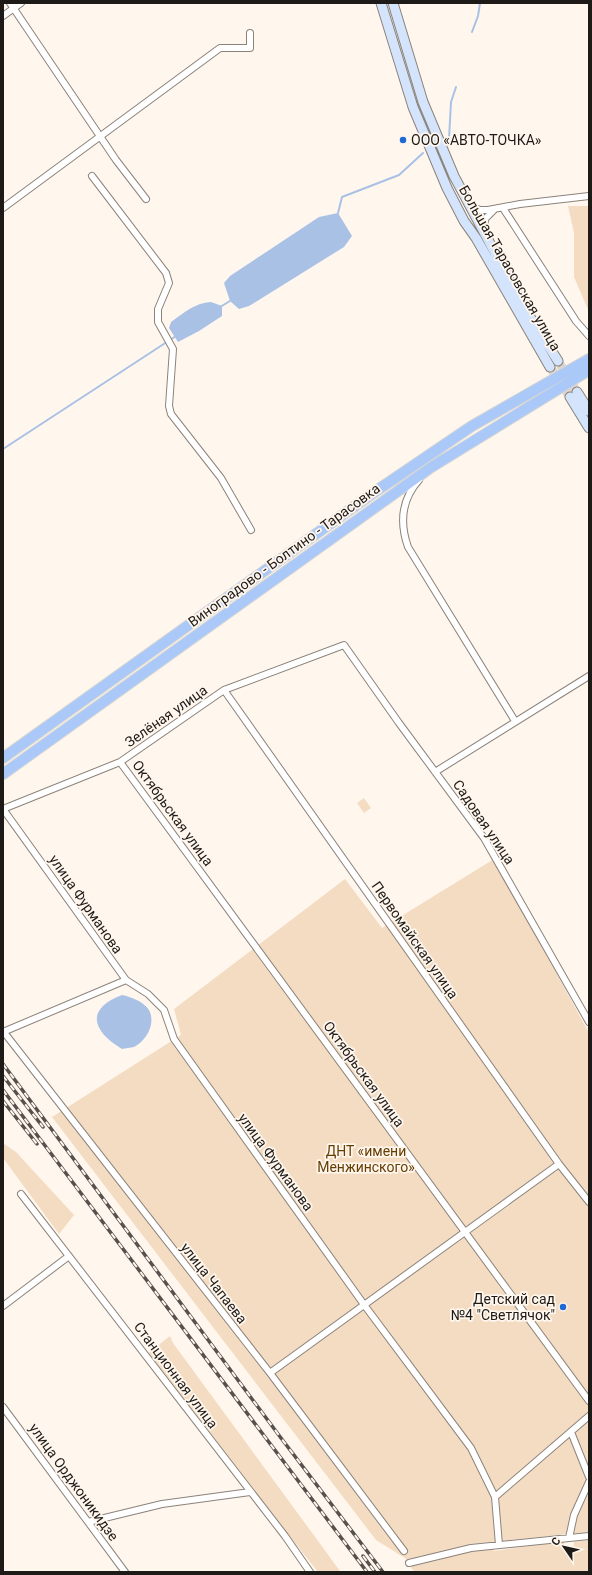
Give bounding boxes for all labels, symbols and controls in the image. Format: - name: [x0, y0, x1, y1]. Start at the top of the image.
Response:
- place label: ООО «АВТО-ТОЧКА»: [411, 132, 542, 148]
- marker: ООО «АВТО-ТОЧКА»: [398, 135, 408, 145]
- street label: Большая Тарасовская улица: [456, 182, 564, 354]
- street label: Виноградово - Болтино - Тарасовка: [185, 480, 383, 630]
- street label: Зелёная улица: [122, 682, 210, 750]
- street label: Октябрьская улица: [129, 757, 217, 869]
- street label: Садовая улица: [450, 777, 518, 867]
- street label: улица Фурманова: [46, 852, 126, 956]
- street label: Первомайская улица: [368, 878, 462, 1002]
- street label: Октябрьская улица: [320, 1018, 408, 1130]
- street label: улица Фурманова: [235, 1110, 317, 1214]
- park label: ДНТ «имени Менжинского»: [317, 1143, 415, 1175]
- street label: улица Чапаева: [178, 1240, 250, 1326]
- place label: Детский сад №4 "Светлячок": [451, 1291, 556, 1323]
- marker: Детский сад №4 "Светлячок": [558, 1302, 568, 1312]
- street label: Станционная улица: [131, 1319, 221, 1431]
- street label: улица Орджоникидзе: [26, 1420, 122, 1544]
- north arrow: [544, 1527, 584, 1567]
- text: С: [549, 1535, 564, 1548]

